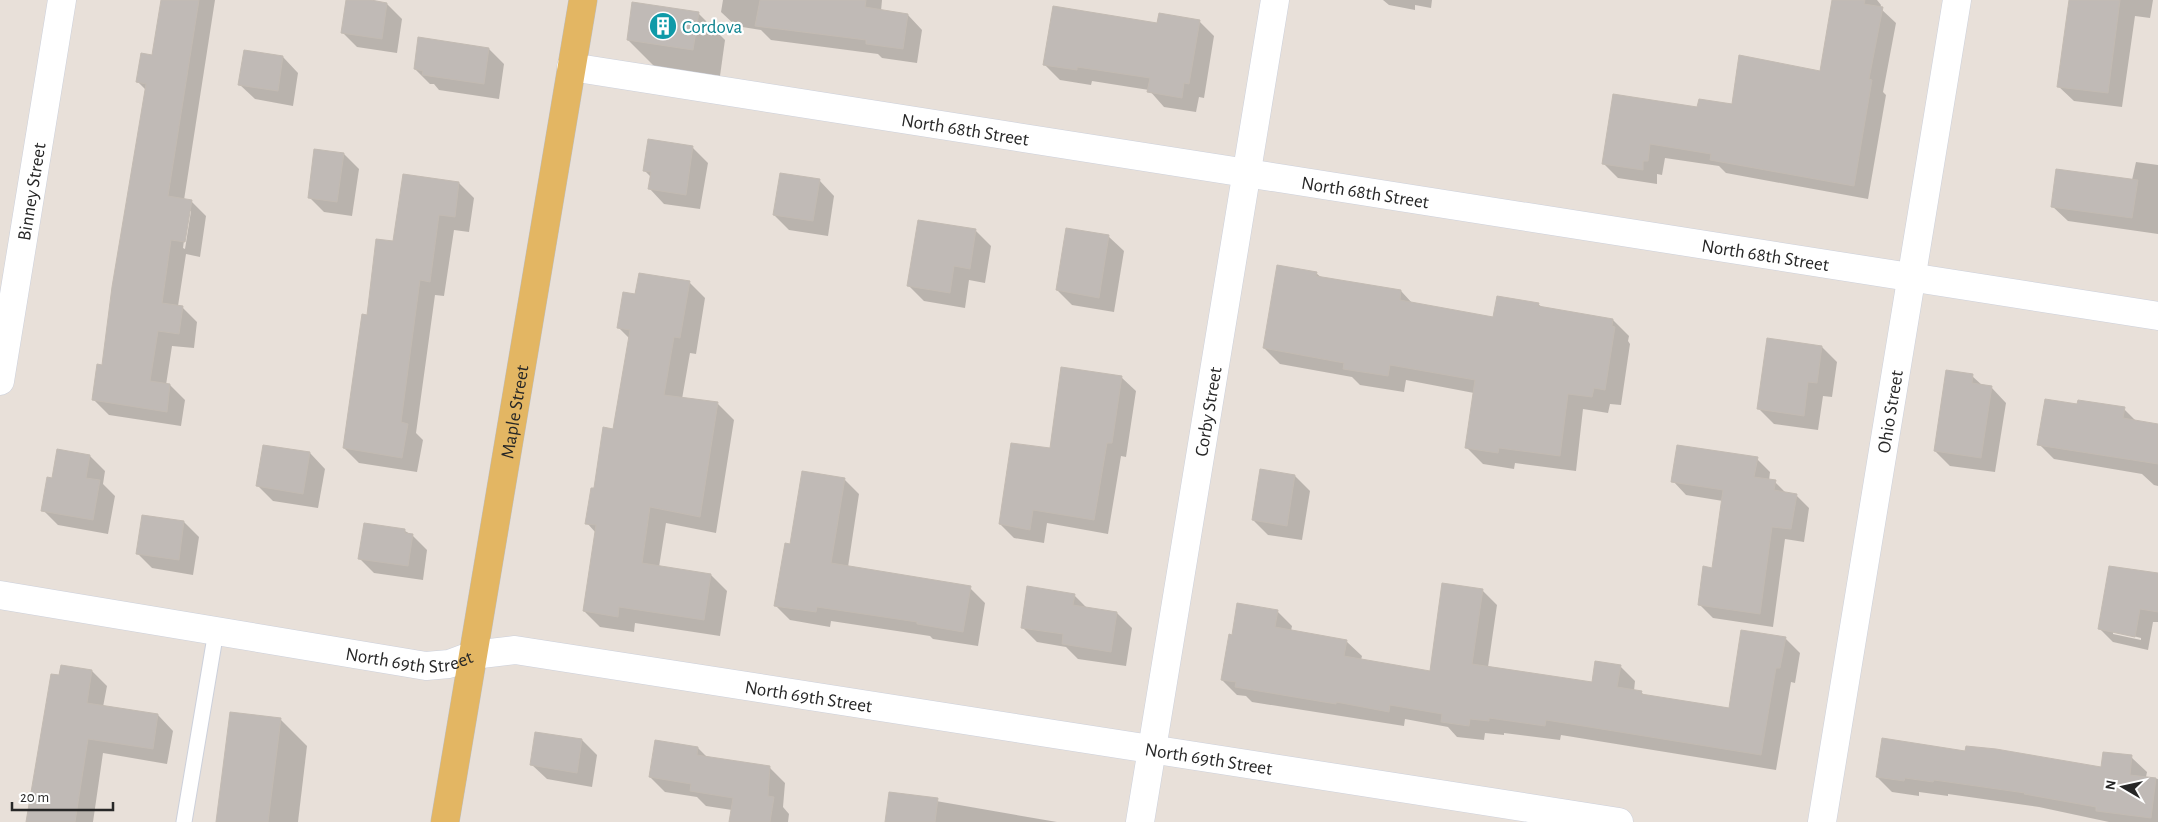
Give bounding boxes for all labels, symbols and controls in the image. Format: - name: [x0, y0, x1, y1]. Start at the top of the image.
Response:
- building icon: Cordova: [648, 11, 678, 41]
- place label: Cordova: [682, 18, 742, 37]
- street label: North 68th Street: [900, 111, 1030, 150]
- street label: Binney Street: [15, 141, 50, 242]
- street label: North 68th Street: [1300, 174, 1430, 212]
- street label: North 68th Street: [1700, 237, 1830, 275]
- street label: Maple Street: [498, 364, 533, 460]
- street label: Corby Street: [1192, 366, 1226, 458]
- street label: Ohio Street: [1875, 369, 1907, 455]
- street label: North 69th Street: [344, 645, 476, 677]
- street label: North 69th Street: [743, 678, 873, 717]
- street label: North 69th Street: [1143, 740, 1274, 779]
- north arrow: [2098, 762, 2148, 812]
- text: N: [2103, 779, 2119, 791]
- scale bar: [12, 780, 114, 812]
- text: 20 m: [20, 790, 49, 805]

